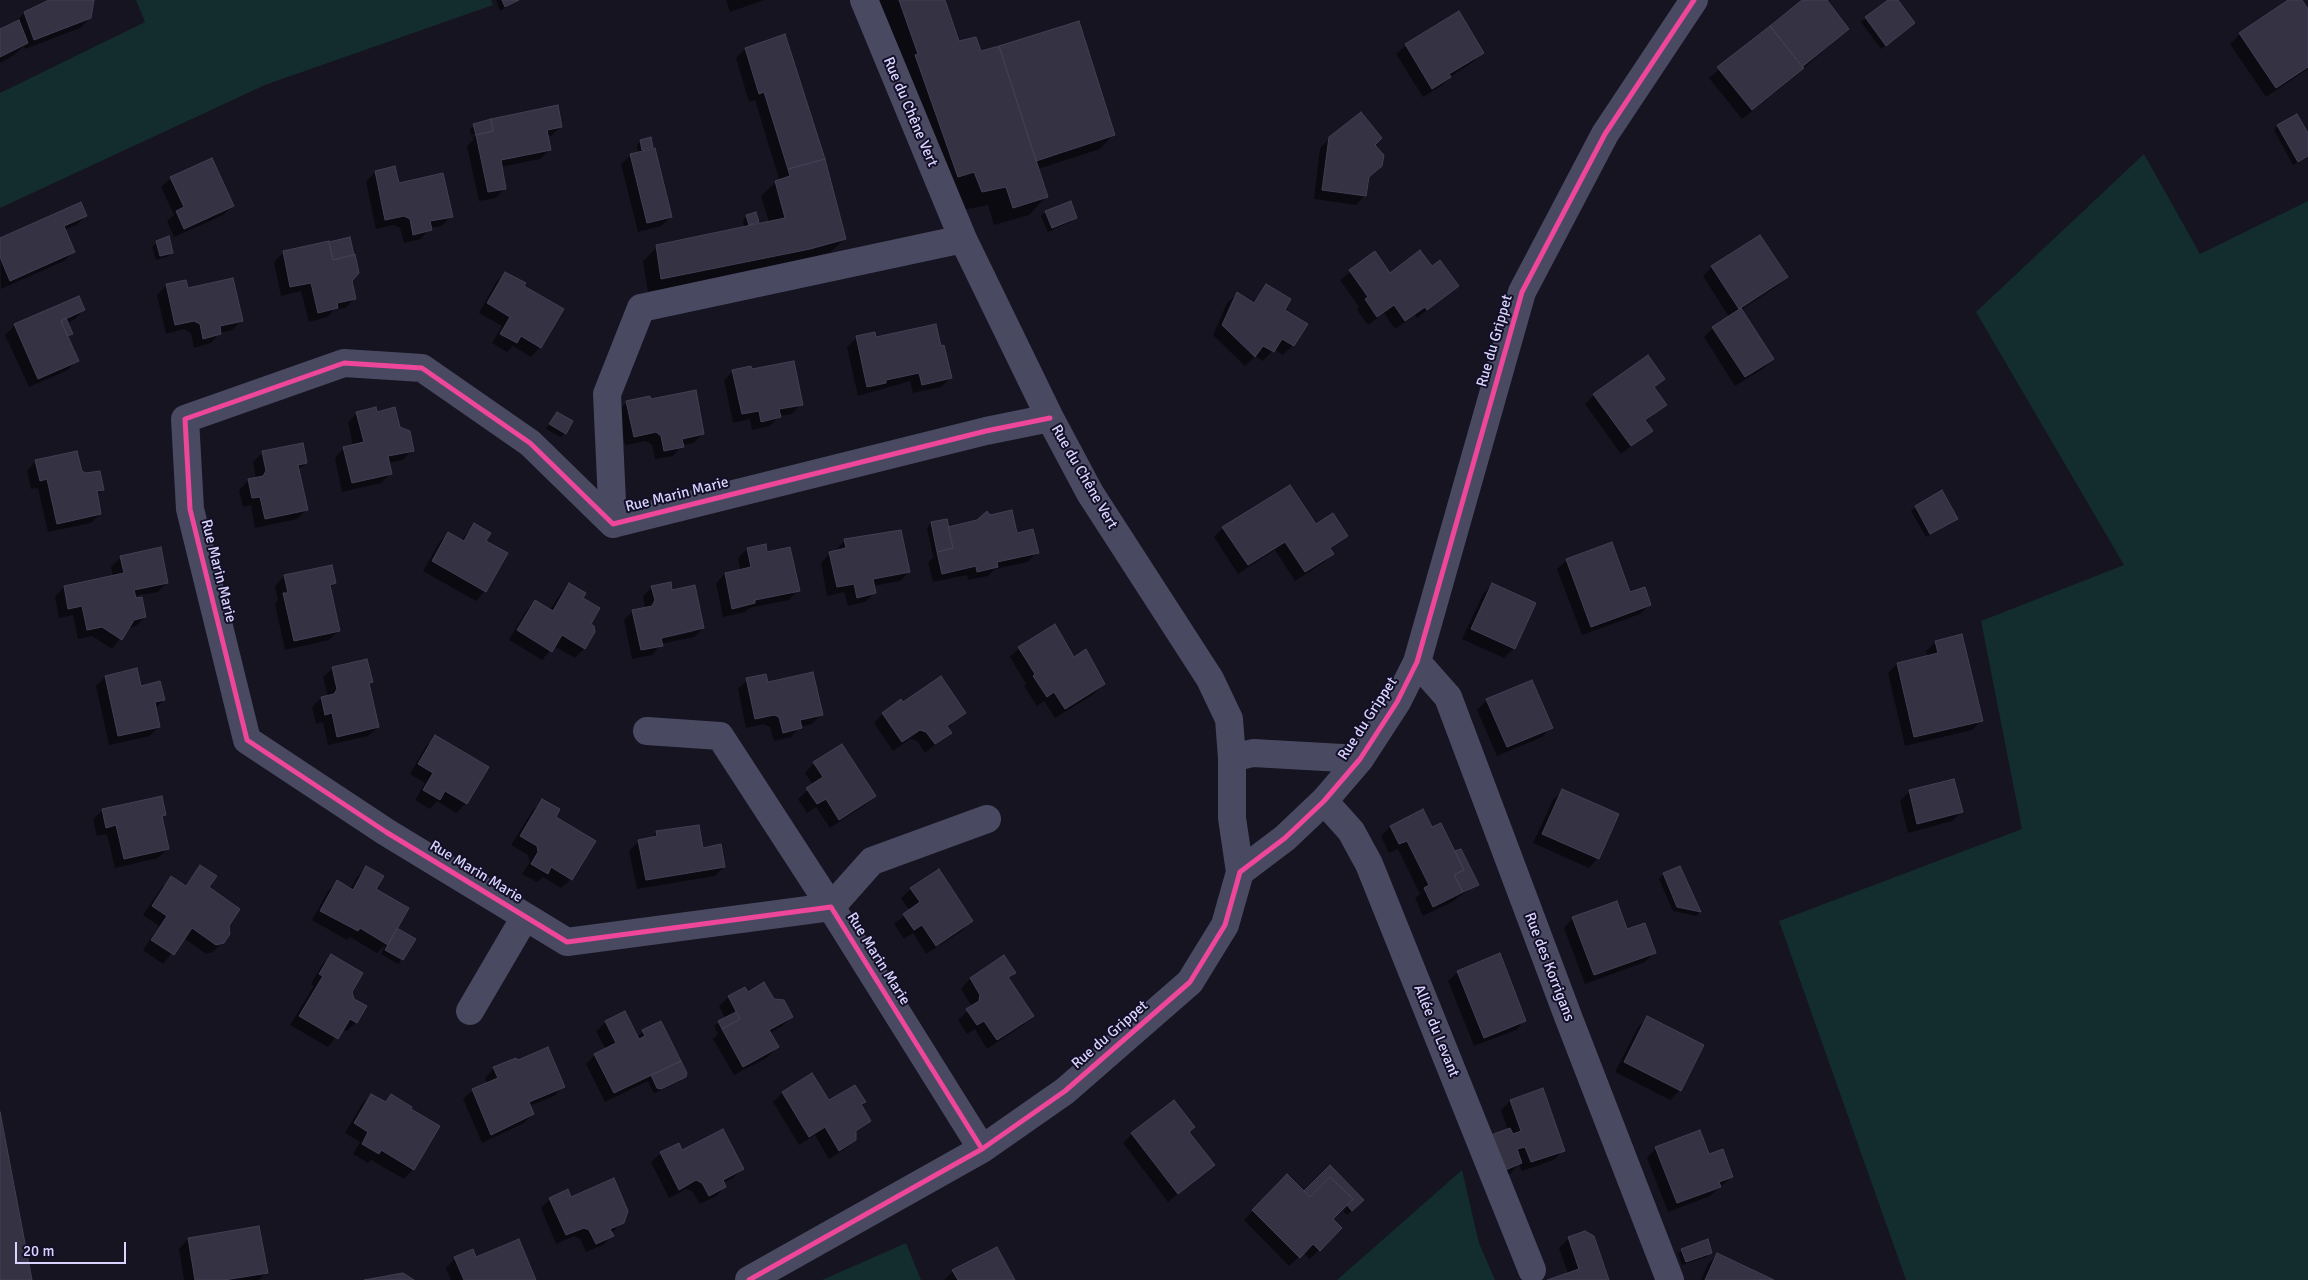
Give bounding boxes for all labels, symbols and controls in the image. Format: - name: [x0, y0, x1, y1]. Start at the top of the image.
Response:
- street label: Rue du Chêne Vert: [879, 55, 941, 169]
- street label: Rue du Grippet: [1473, 293, 1517, 389]
- street label: Rue du Chêne Vert: [1047, 422, 1121, 532]
- street label: Rue Marin Marie: [624, 473, 730, 517]
- street label: Rue Marin Marie: [196, 518, 240, 624]
- street label: Rue du Grippet: [1335, 674, 1401, 764]
- street label: Rue Marin Marie: [426, 837, 526, 907]
- street label: Rue Marin Marie: [842, 909, 914, 1009]
- street label: Rue des Korrigans: [1520, 910, 1578, 1024]
- street label: Allée du Levant: [1409, 982, 1463, 1080]
- street label: Rue du Grippet: [1068, 997, 1152, 1073]
- scale bar: [18, 1232, 129, 1264]
- text: 20 m: [23, 1242, 54, 1260]

